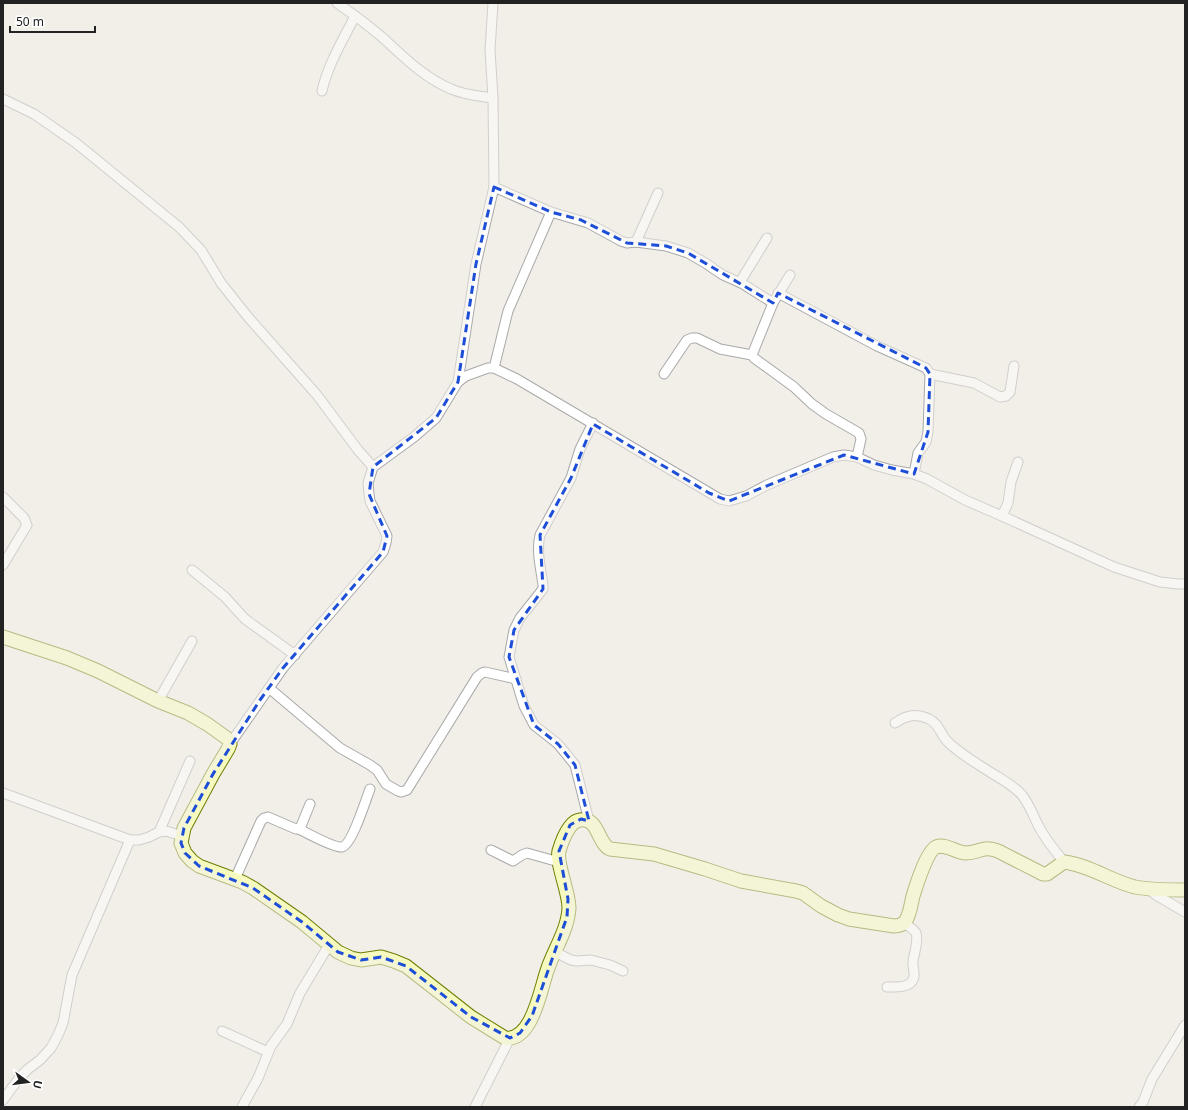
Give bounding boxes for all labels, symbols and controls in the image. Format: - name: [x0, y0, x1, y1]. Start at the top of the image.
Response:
- scale bar: [10, 8, 95, 34]
- text: 50 m: [16, 13, 44, 30]
- north arrow: [8, 1062, 48, 1102]
- text: U: [30, 1079, 46, 1090]

